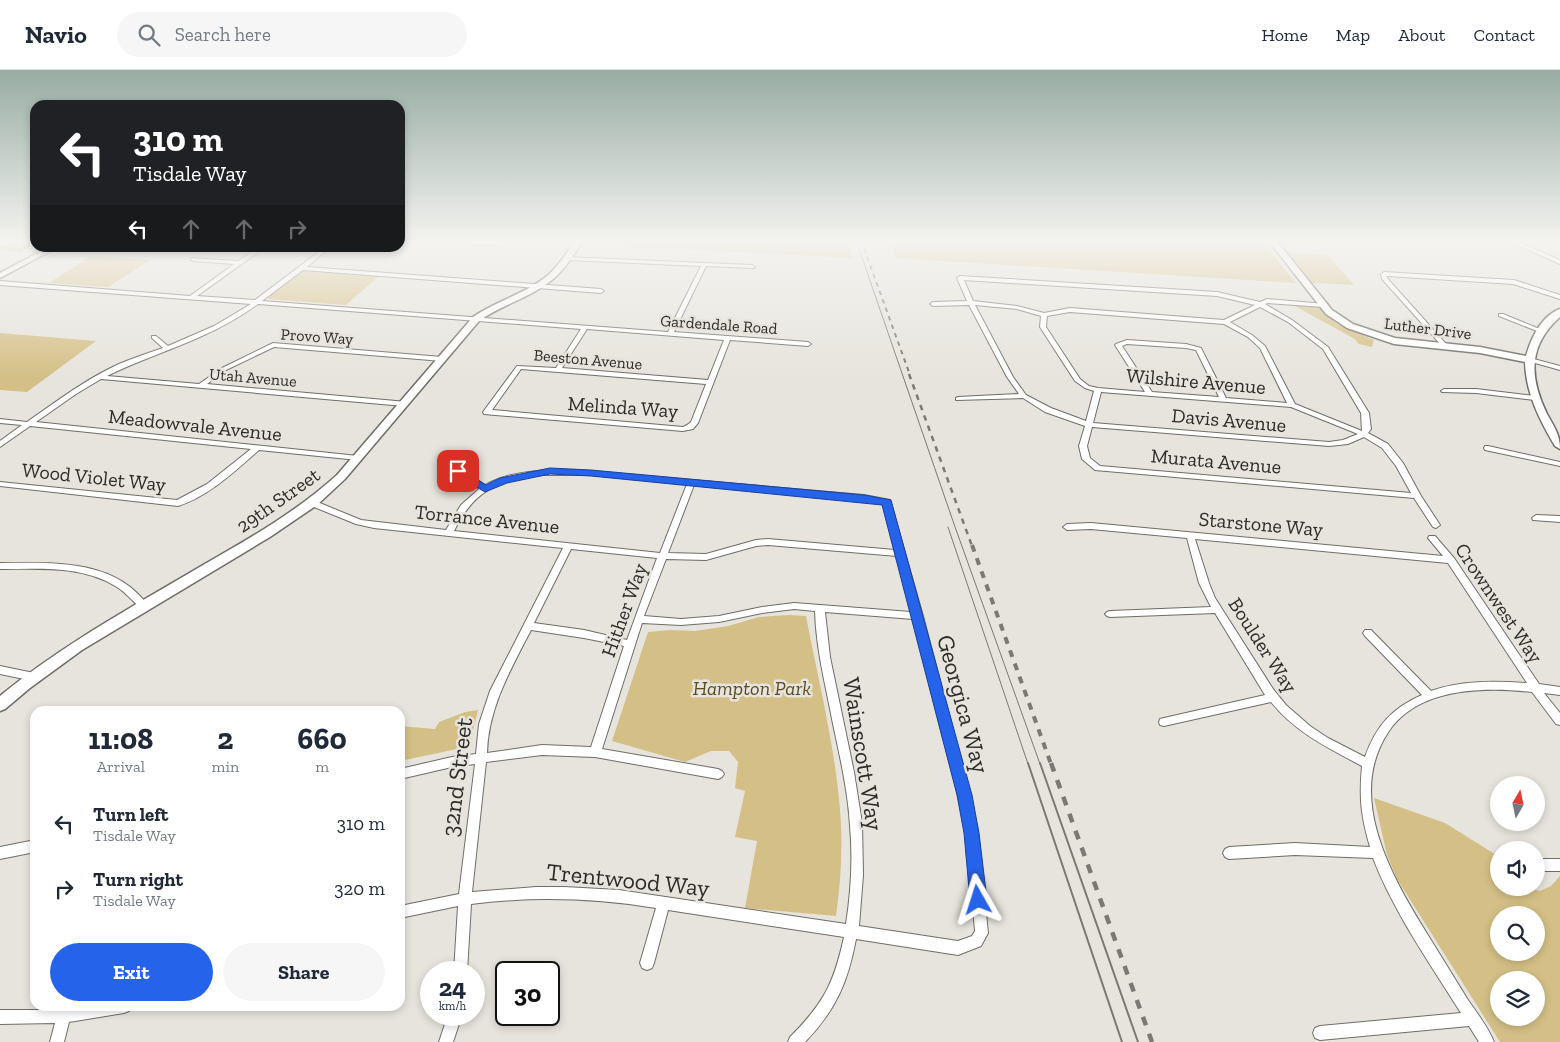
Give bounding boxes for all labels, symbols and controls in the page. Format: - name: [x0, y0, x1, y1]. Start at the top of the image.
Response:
- search box: [117, 12, 467, 57]
- text: Navio: [25, 20, 87, 49]
- icon: search: [135, 21, 163, 49]
- text: Search here: [175, 23, 271, 46]
- text: Home: [1261, 24, 1308, 46]
- text: Map: [1336, 24, 1370, 46]
- text: About: [1398, 24, 1445, 46]
- text: Contact: [1473, 24, 1535, 46]
- text: 310 m: [133, 118, 223, 160]
- icon: left: [50, 120, 115, 185]
- text: Tisdale Way: [133, 160, 247, 187]
- icon: left: [124, 215, 152, 243]
- icon: ahead: [177, 215, 205, 243]
- icon: ahead: [230, 215, 258, 243]
- icon: right: [283, 215, 311, 243]
- street label: Gardendale Road: [660, 311, 778, 338]
- street label: Luther Drive: [1383, 314, 1473, 343]
- street label: Provo Way: [280, 324, 355, 349]
- street label: Beeston Avenue: [533, 345, 643, 374]
- street label: Wilshire Avenue: [1125, 363, 1267, 399]
- street label: Utah Avenue: [208, 364, 297, 391]
- street label: Melinda Way: [567, 391, 680, 423]
- street label: Davis Avenue: [1171, 403, 1287, 437]
- street label: Meadowvale Avenue: [107, 404, 283, 446]
- street label: Murata Avenue: [1150, 443, 1282, 479]
- pin: [437, 450, 479, 492]
- street label: Wood Violet Way: [21, 457, 168, 497]
- icon: arrive: [444, 457, 472, 485]
- street label: 29th Street: [232, 462, 325, 538]
- street label: Torrance Avenue: [414, 499, 560, 539]
- street label: Starstone Way: [1198, 507, 1325, 541]
- street label: Crownwest Way: [1450, 538, 1548, 668]
- street label: Hither Way: [596, 559, 652, 660]
- street label: Boulder Way: [1223, 593, 1303, 698]
- street label: Georgica Way: [931, 631, 996, 777]
- street label: Wainscott Way: [837, 675, 890, 833]
- park label: Hampton Park: [693, 676, 811, 700]
- street label: 32nd Street: [435, 716, 478, 838]
- text: 11:08: [88, 721, 153, 757]
- text: 2: [217, 721, 233, 757]
- text: 660: [297, 721, 347, 757]
- text: Arrival: [97, 757, 145, 776]
- text: min: [212, 757, 239, 776]
- text: m: [315, 757, 329, 776]
- north arrow: [1490, 776, 1545, 831]
- map controls: [1490, 776, 1545, 1026]
- text: Turn left: [93, 803, 168, 826]
- icon: left: [50, 810, 78, 838]
- text: 310 m: [337, 812, 385, 835]
- text: Tisdale Way: [93, 826, 176, 845]
- button: sound: [1490, 841, 1545, 896]
- street label: Trentwood Way: [545, 857, 712, 903]
- text: Turn right: [93, 868, 183, 891]
- position arrow: [951, 873, 1003, 925]
- icon: right: [50, 875, 78, 903]
- text: 320 m: [334, 877, 385, 900]
- text: Tisdale Way: [93, 891, 176, 910]
- button: search: [1490, 906, 1545, 961]
- button: Exit: [50, 943, 213, 1001]
- button: Share: [223, 943, 385, 1001]
- speed limit sign: 30: [495, 961, 560, 1026]
- button: layers: [1490, 971, 1545, 1026]
- text: 24: [439, 972, 466, 1002]
- text: km/h: [439, 999, 466, 1013]

